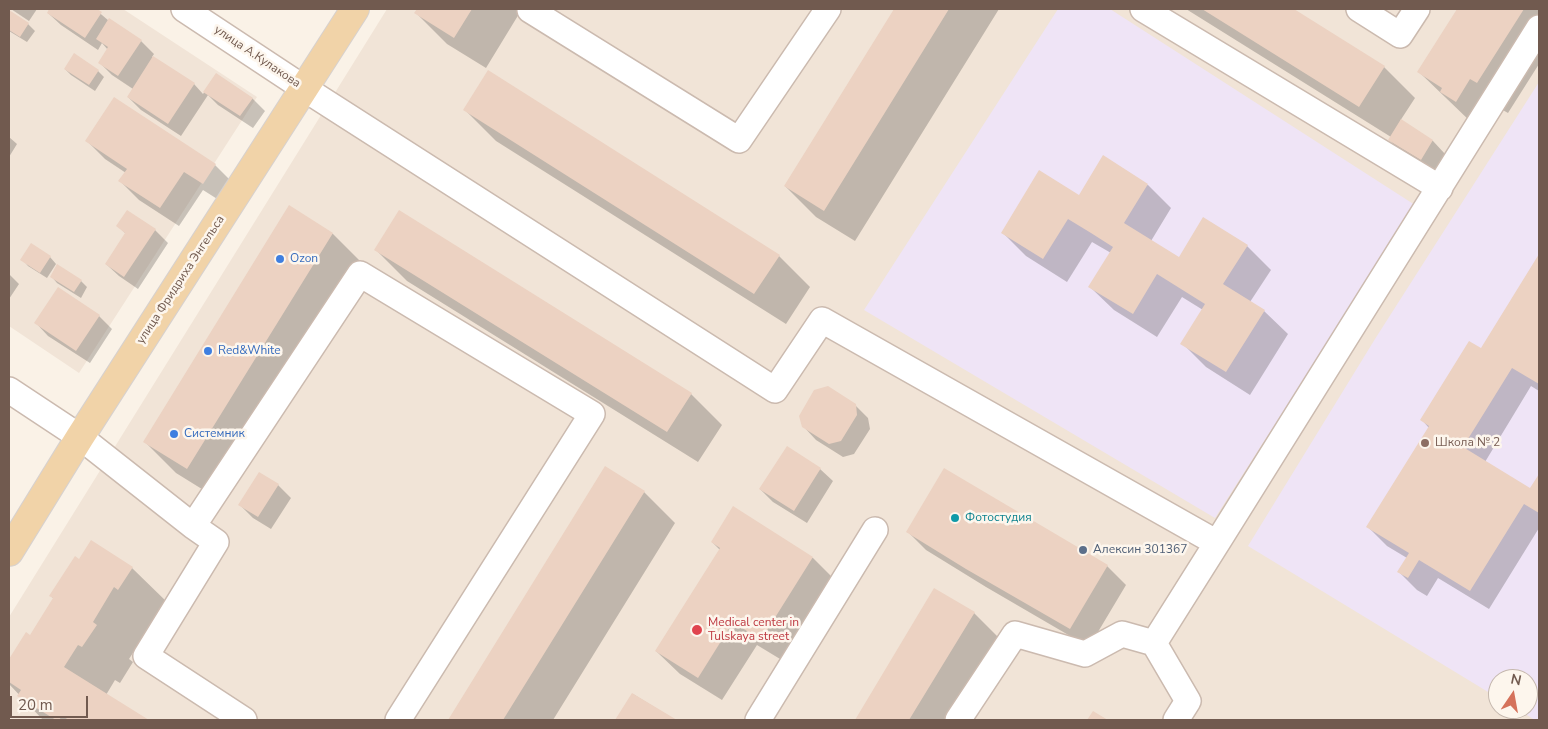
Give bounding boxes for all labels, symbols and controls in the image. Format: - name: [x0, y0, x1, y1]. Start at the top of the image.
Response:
- street label: улица А.Кулакова: [211, 23, 303, 91]
- street label: улица Фридриха Энгельса: [134, 213, 228, 347]
- place label: Ozon: [290, 252, 318, 266]
- marker: Ozon: [274, 253, 286, 265]
- place label: Red&White: [218, 344, 281, 358]
- marker: Red&White: [202, 345, 214, 357]
- place label: Системник: [184, 427, 245, 441]
- marker: Системник: [168, 428, 180, 440]
- place label: Школа № 2: [1435, 436, 1500, 450]
- marker: Школа № 2: [1419, 437, 1431, 449]
- place label: Фотостудия: [965, 511, 1032, 525]
- marker: Фотостудия: [949, 512, 961, 524]
- place label: Алексин 301367: [1093, 543, 1187, 557]
- marker: Алексин 301367: [1077, 544, 1089, 556]
- place label: Medical center in Tulskaya street: [708, 616, 799, 644]
- marker: Medical center in Tulskaya street: [690, 623, 704, 637]
- north arrow: [1488, 669, 1538, 719]
- text: N: [1509, 669, 1523, 690]
- scale bar: [12, 686, 90, 718]
- text: 20 m: [18, 695, 53, 715]

